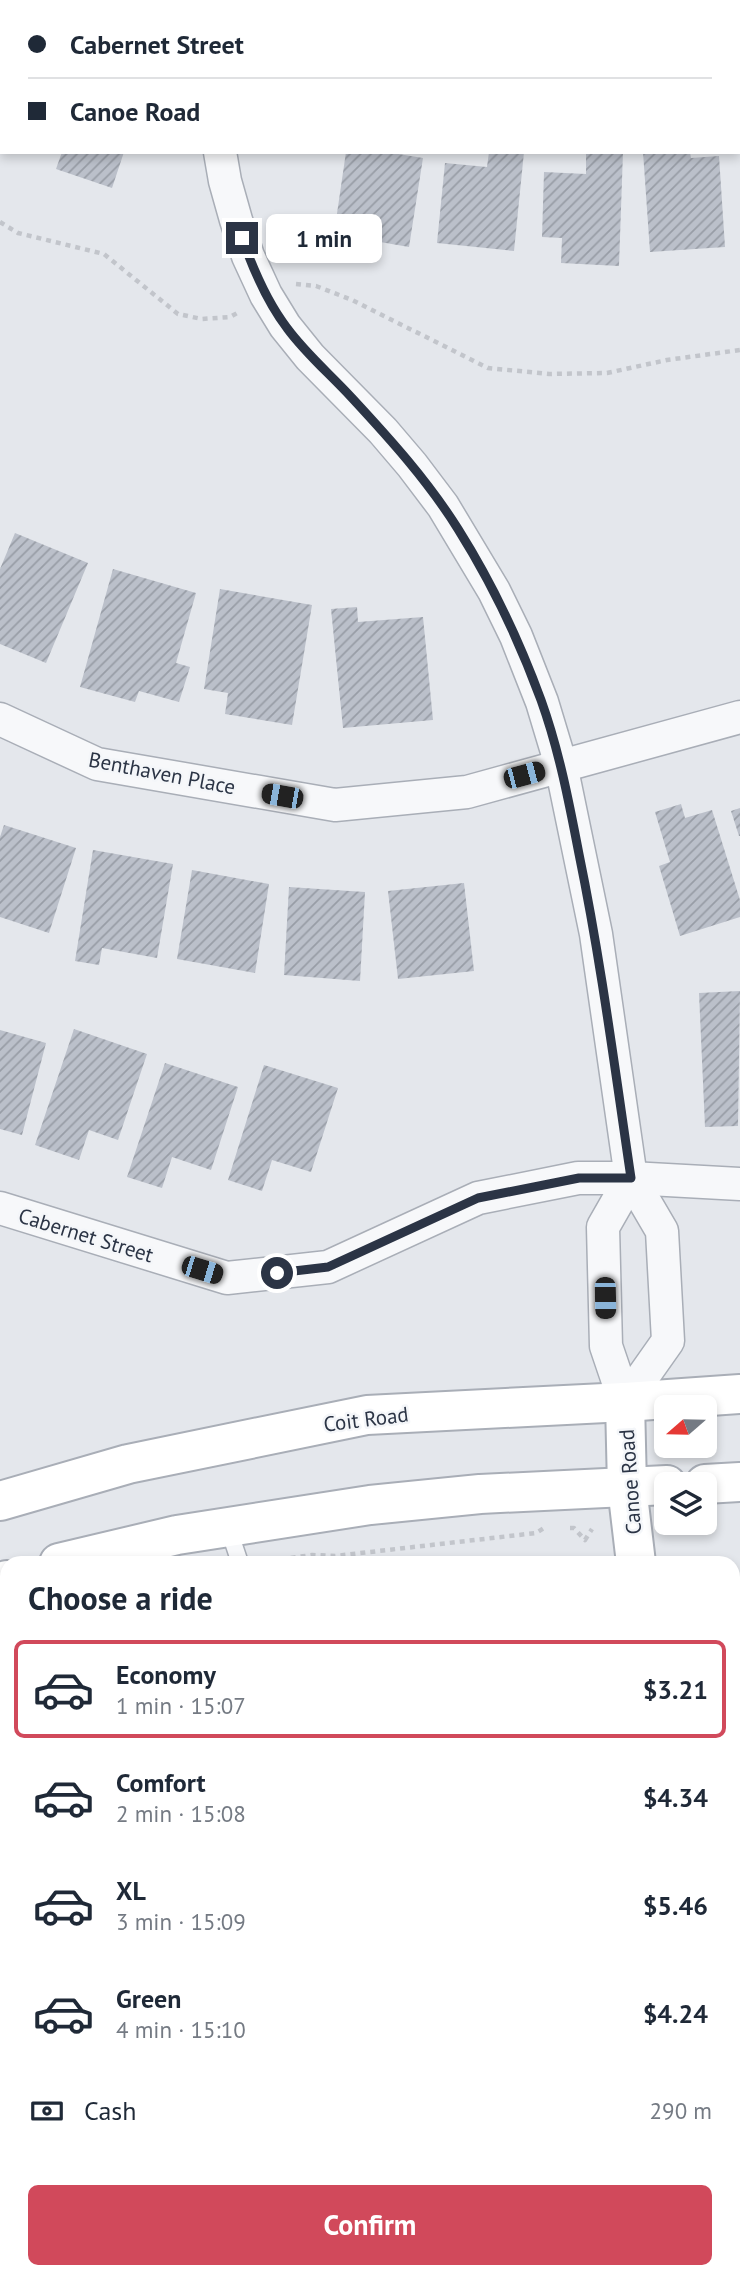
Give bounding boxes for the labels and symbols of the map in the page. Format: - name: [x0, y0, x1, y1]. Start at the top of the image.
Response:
- callout: 1 min: [266, 214, 382, 262]
- route end: [226, 222, 258, 254]
- street label: Benthaven Place: [86, 746, 238, 800]
- car: [501, 759, 548, 791]
- car: [260, 782, 305, 810]
- street label: Cabernet Street: [15, 1202, 157, 1268]
- car: [179, 1254, 226, 1286]
- route start: [261, 1257, 293, 1289]
- car: [595, 1277, 616, 1319]
- north arrow: [654, 1395, 718, 1458]
- street label: Coit Road: [322, 1400, 410, 1438]
- street label: Canoe Road: [613, 1428, 647, 1536]

